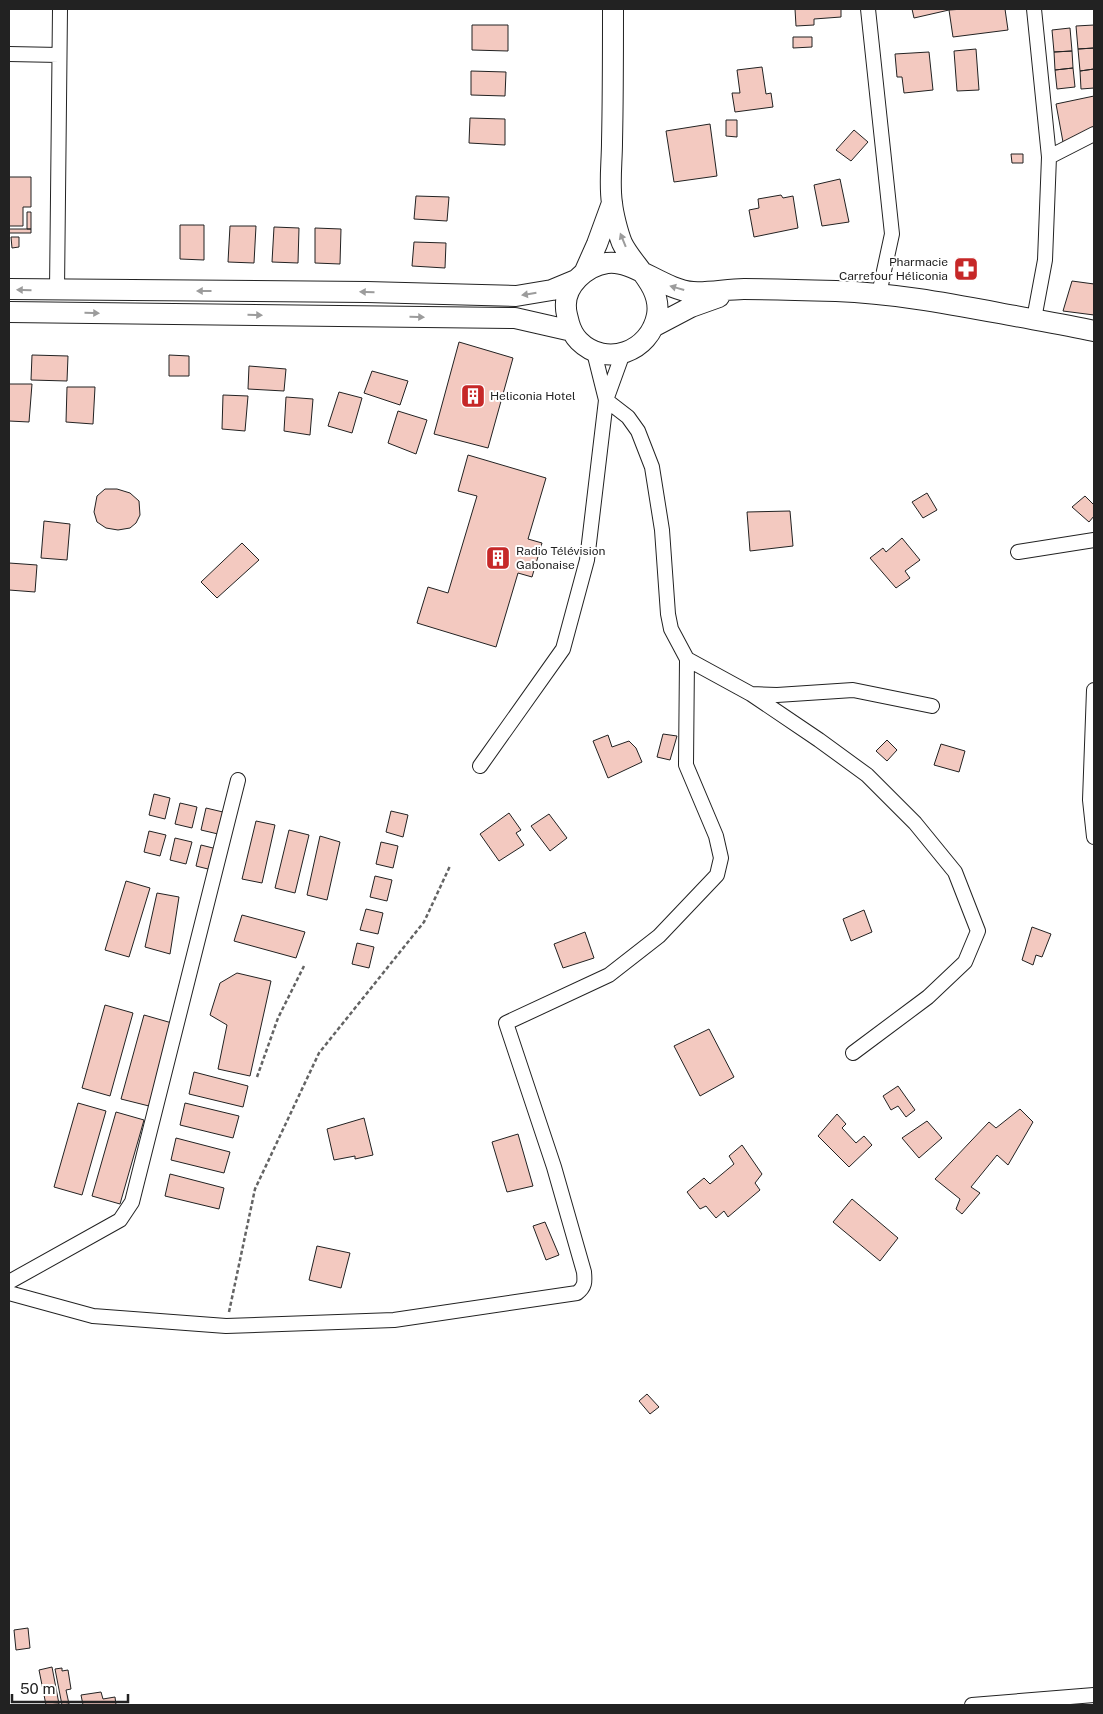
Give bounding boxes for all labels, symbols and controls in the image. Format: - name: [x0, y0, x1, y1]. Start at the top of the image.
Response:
- one-way arrow: [619, 232, 627, 247]
- place label: Pharmacie Carrefour Héliconia: [839, 255, 948, 283]
- pharmacy icon: Pharmacie Carrefour Héliconia: [953, 256, 979, 282]
- one-way arrow: [669, 284, 684, 292]
- one-way arrow: [16, 286, 32, 294]
- one-way arrow: [196, 287, 212, 295]
- one-way arrow: [359, 288, 375, 296]
- one-way arrow: [521, 290, 537, 298]
- one-way arrow: [85, 309, 101, 317]
- one-way arrow: [247, 311, 263, 319]
- one-way arrow: [410, 313, 426, 321]
- building icon: Heliconia Hotel: [460, 383, 486, 409]
- place label: Heliconia Hotel: [490, 389, 576, 403]
- place label: Radio Télévision Gabonaise: [516, 544, 605, 572]
- building icon: Radio Télévision Gabonaise: [485, 545, 511, 571]
- scale bar: [12, 1672, 129, 1704]
- text: 50 m: [20, 1680, 55, 1697]

